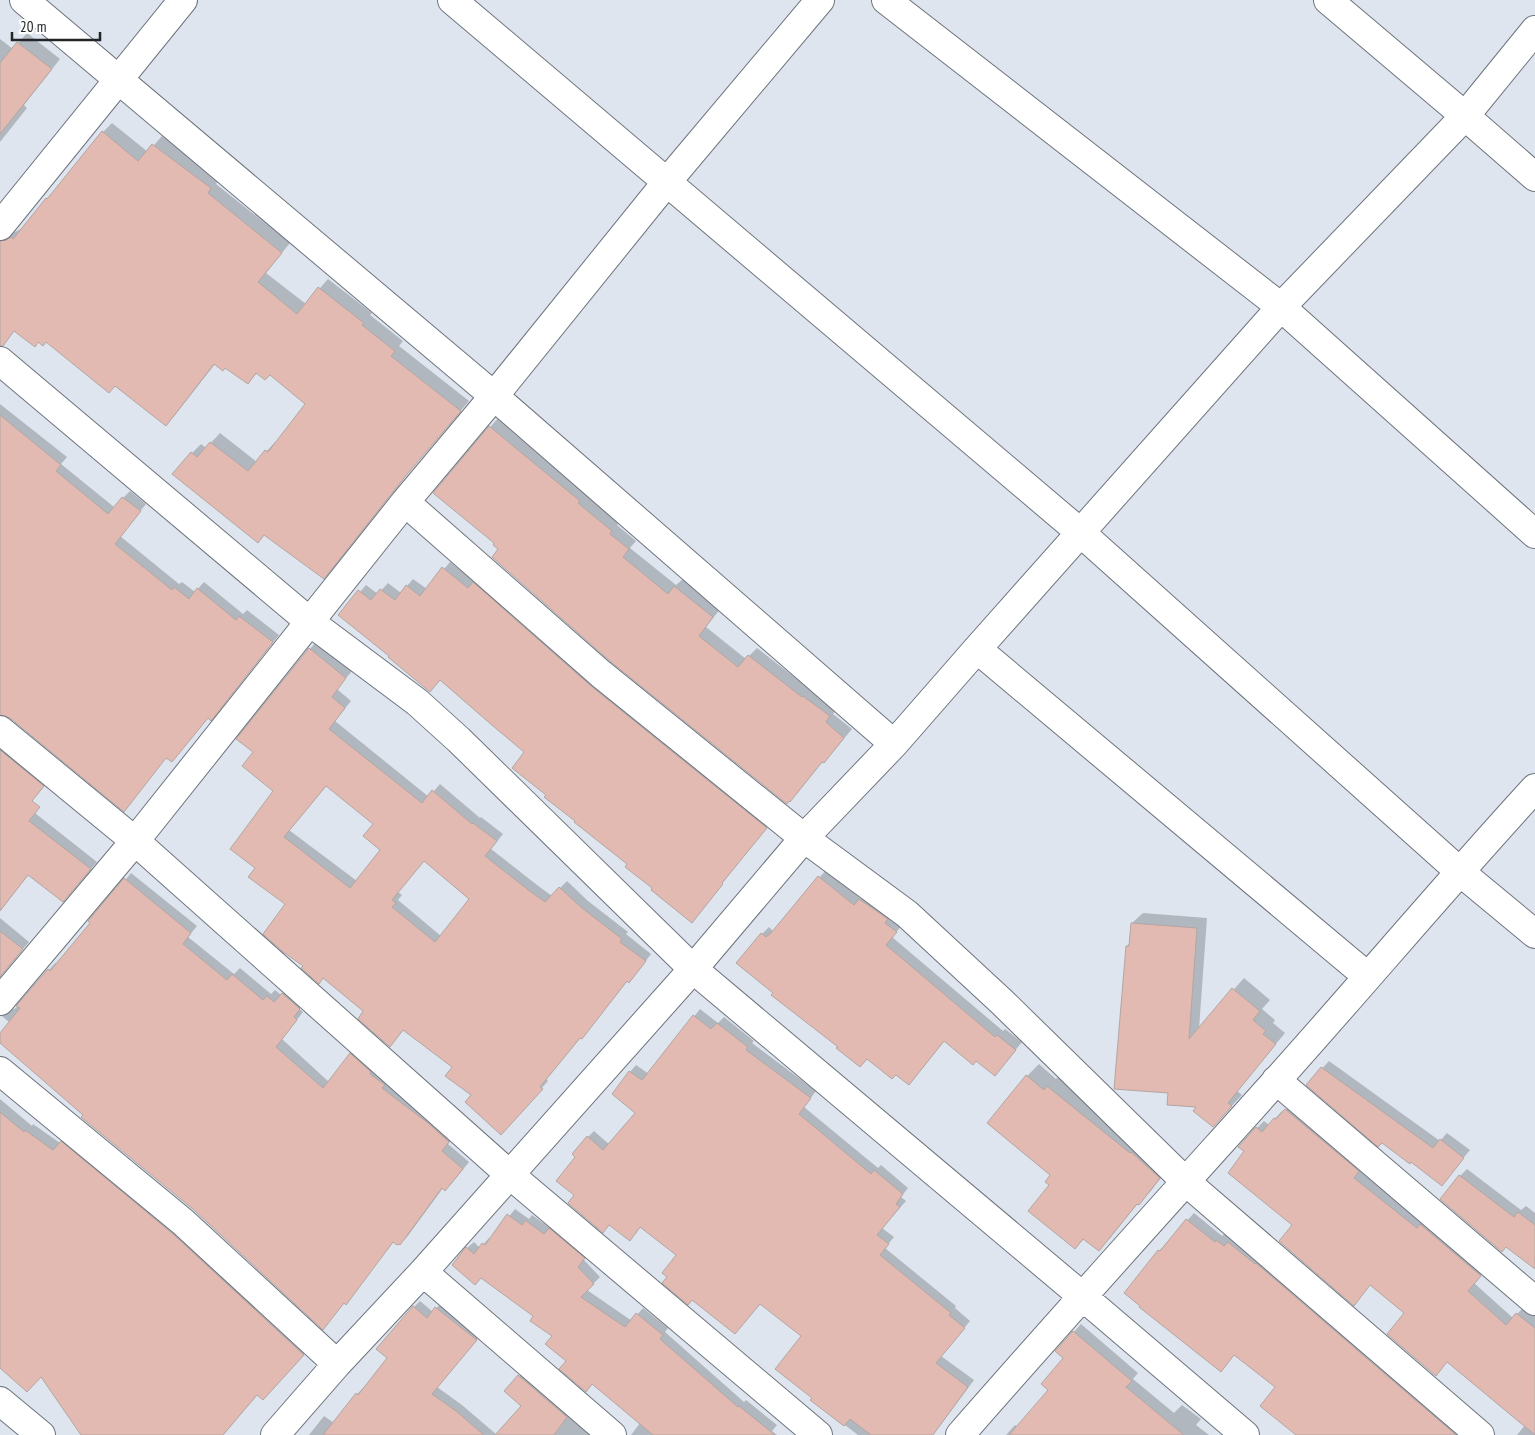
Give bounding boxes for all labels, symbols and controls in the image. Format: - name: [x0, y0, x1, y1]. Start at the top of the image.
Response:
- scale bar: [12, 10, 100, 42]
- text: 20 m: [20, 17, 46, 36]

